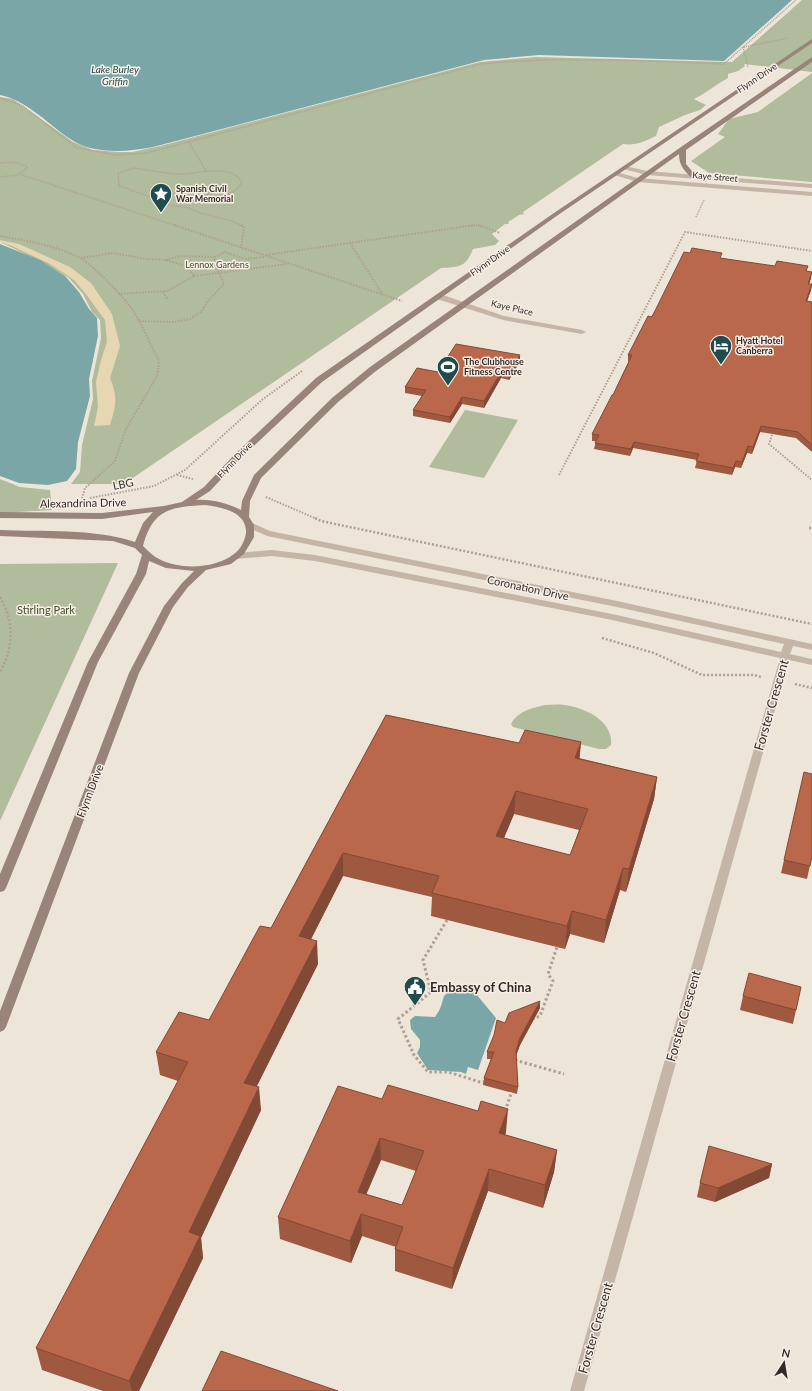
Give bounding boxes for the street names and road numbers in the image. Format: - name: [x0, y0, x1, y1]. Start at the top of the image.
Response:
- street label: Flynn Drive: [735, 60, 779, 95]
- street label: Kaye Street: [692, 169, 739, 184]
- street label: Flynn Drive: [468, 243, 512, 278]
- street label: Kaye Place: [490, 297, 534, 318]
- street label: Flynn Drive: [215, 439, 255, 480]
- street label: LBG: [111, 475, 134, 492]
- street label: Alexandrina Drive: [40, 495, 126, 510]
- street label: Coronation Drive: [486, 573, 570, 603]
- street label: Forster Crescent: [750, 657, 792, 752]
- street label: Flynn Drive: [73, 762, 106, 819]
- street label: Forster Crescent: [662, 968, 704, 1063]
- street label: Forster Crescent: [574, 1280, 616, 1375]

